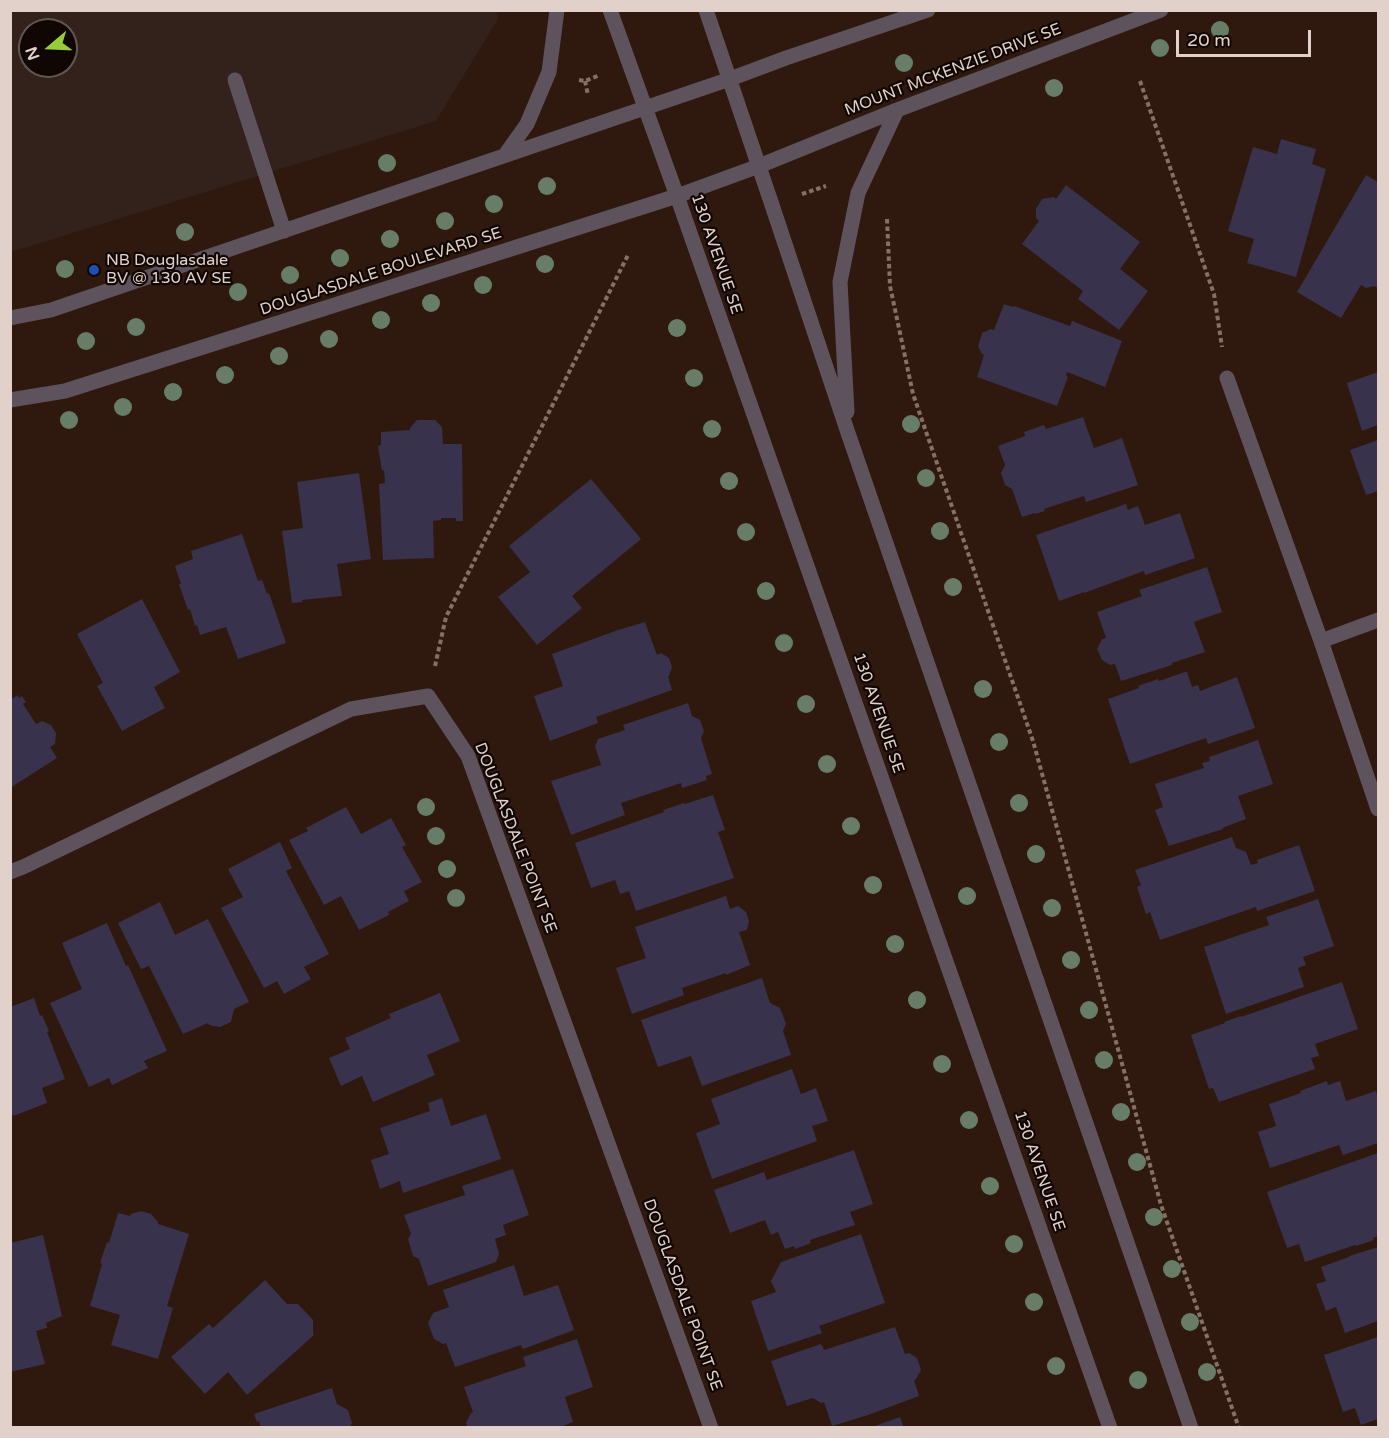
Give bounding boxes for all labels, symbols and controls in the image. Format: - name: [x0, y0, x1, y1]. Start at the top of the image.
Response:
- north arrow: [18, 18, 78, 78]
- scale bar: [1179, 18, 1314, 56]
- street label: MOUNT MCKENZIE DRIVE SE: [842, 20, 1064, 120]
- text: 20 m: [1187, 29, 1231, 51]
- text: N: [21, 44, 44, 63]
- street label: 130 AVENUE SE: [686, 191, 746, 317]
- street label: DOUGLASDALE BOULEVARD SE: [258, 224, 504, 320]
- place label: NB Douglasdale BV @ 130 AV SE: [106, 251, 232, 289]
- marker: NB Douglasdale BV @ 130 AV SE: [87, 263, 101, 277]
- street label: 130 AVENUE SE: [848, 650, 908, 776]
- street label: DOUGLASDALE POINT SE: [470, 740, 560, 936]
- street label: 130 AVENUE SE: [1009, 1108, 1069, 1234]
- street label: DOUGLASDALE POINT SE: [638, 1197, 726, 1393]

